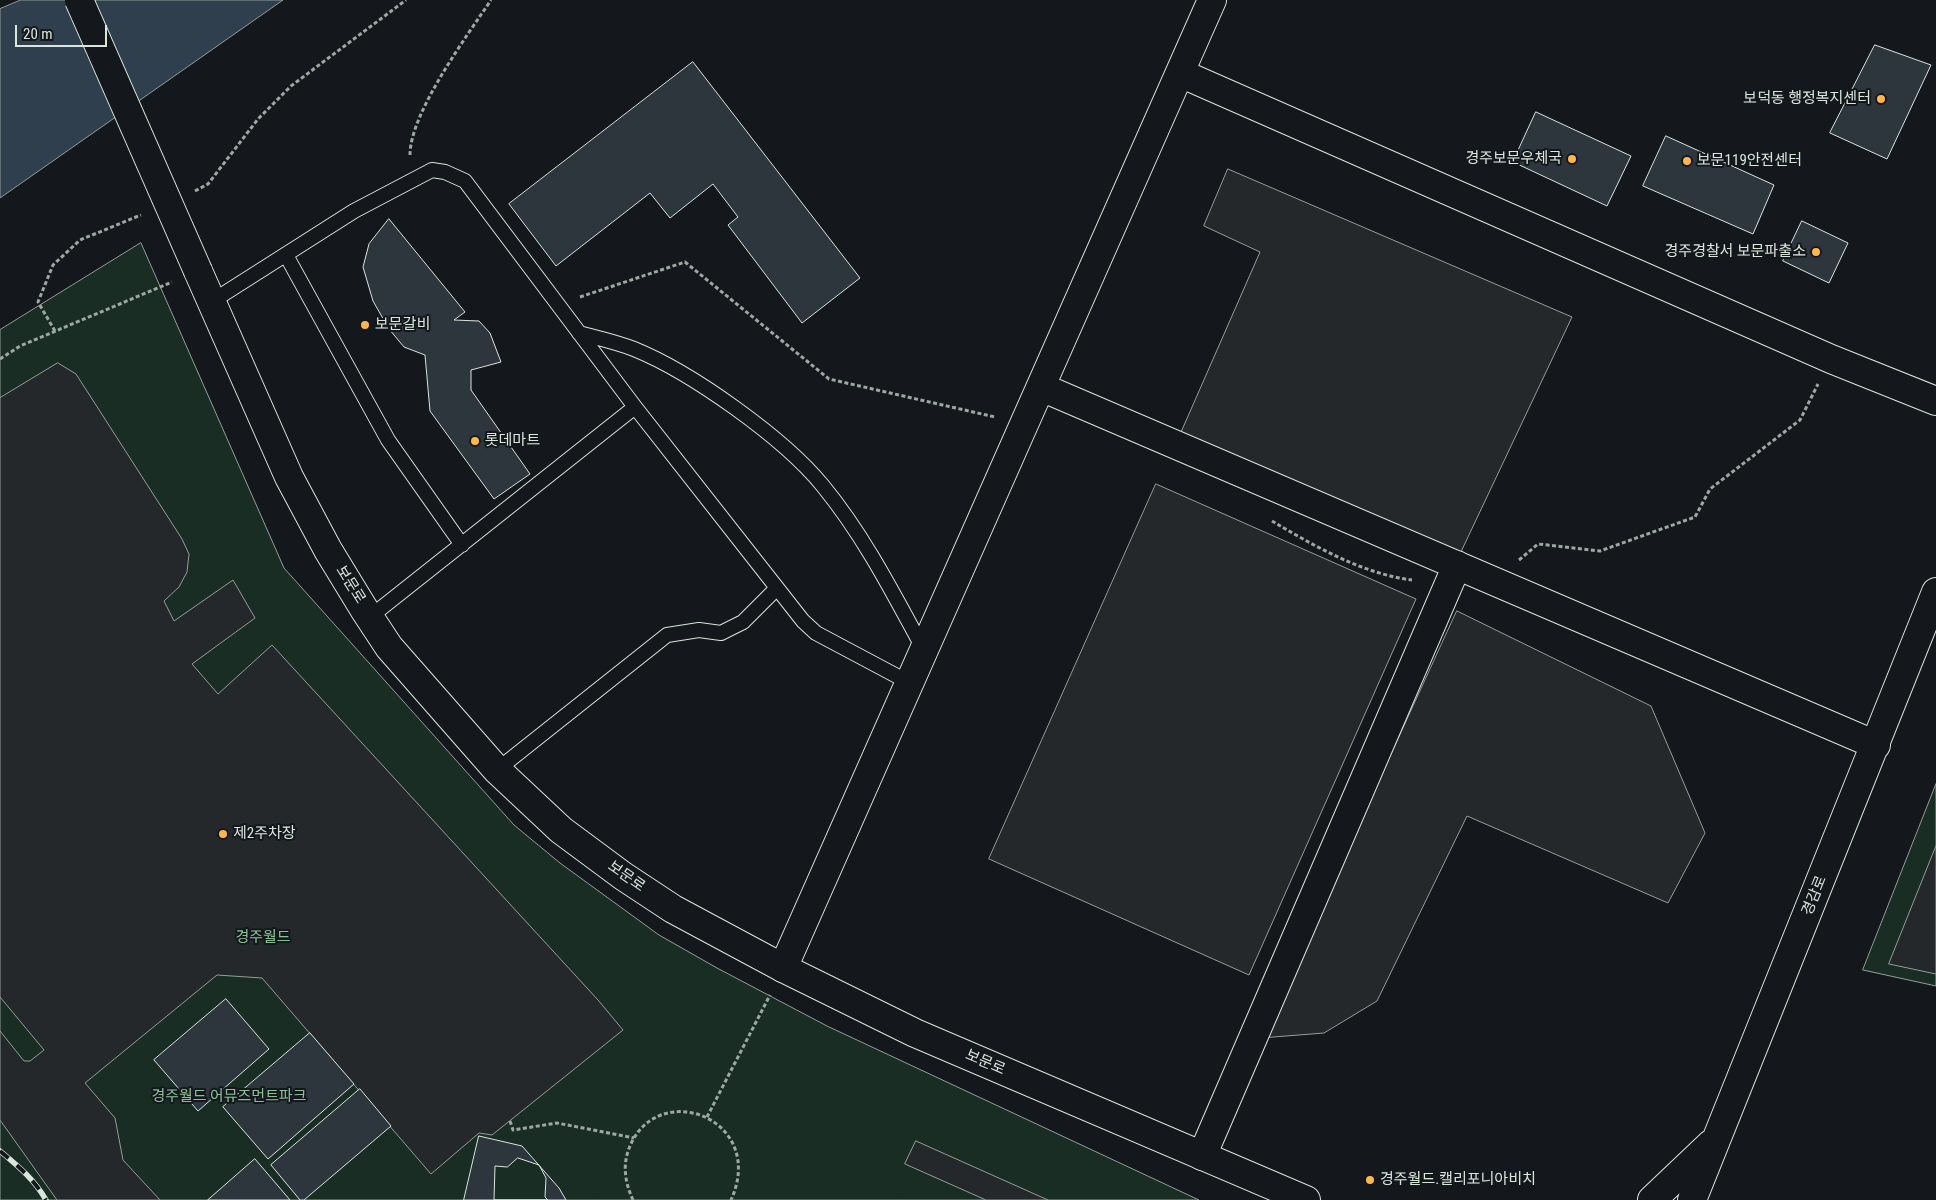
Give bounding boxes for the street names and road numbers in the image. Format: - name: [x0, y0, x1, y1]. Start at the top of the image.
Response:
- street label: 보문로: [331, 563, 369, 607]
- street label: 보문로: [604, 858, 648, 896]
- street label: 경감로: [1799, 873, 1831, 919]
- street label: 보문로: [962, 1047, 1008, 1079]

